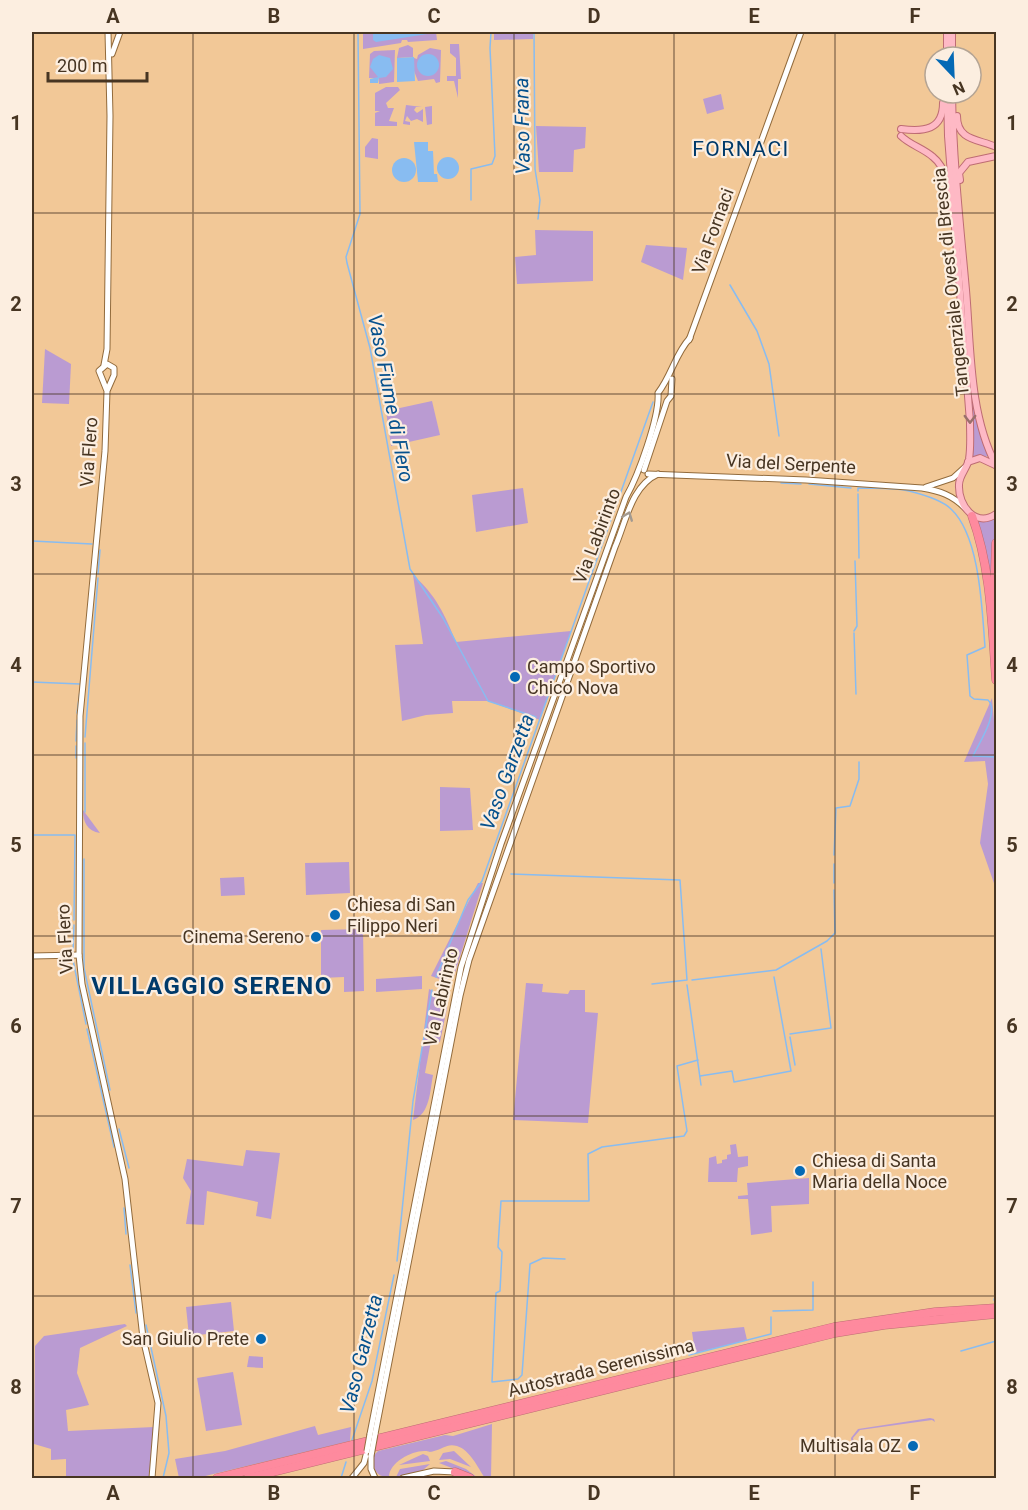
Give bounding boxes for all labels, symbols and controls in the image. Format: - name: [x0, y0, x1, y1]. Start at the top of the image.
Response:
- text: A: [106, 4, 120, 28]
- text: B: [268, 4, 280, 28]
- text: C: [427, 4, 441, 28]
- text: D: [588, 4, 601, 28]
- text: E: [748, 4, 760, 28]
- text: F: [910, 4, 921, 28]
- scale bar: [48, 45, 147, 83]
- north arrow: [923, 45, 983, 105]
- text: 200 m: [57, 55, 108, 76]
- water label: Vaso Frana: [509, 77, 535, 175]
- text: N: [950, 77, 968, 99]
- text: 1: [10, 111, 22, 135]
- text: 1: [1006, 111, 1018, 135]
- district label: FORNACI: [692, 137, 790, 161]
- street label: Tangenziale Ovest di Brescia: [928, 167, 973, 397]
- street label: Via Fornaci: [687, 185, 738, 277]
- text: 2: [10, 292, 22, 316]
- text: 2: [1006, 292, 1018, 316]
- water label: Vaso Fiume di Flero: [363, 312, 419, 484]
- one-way arrow: [964, 414, 976, 423]
- street label: Via Flero: [76, 416, 101, 488]
- street label: Via del Serpente: [726, 450, 856, 477]
- text: 3: [10, 472, 22, 496]
- text: 3: [1006, 472, 1018, 496]
- street label: Via Labirinto: [569, 485, 624, 586]
- one-way arrow: [620, 511, 633, 522]
- text: 4: [10, 653, 22, 677]
- text: 4: [1006, 653, 1018, 677]
- place label: Campo Sportivo Chico Nova: [527, 656, 656, 698]
- marker: Campo Sportivo Chico Nova: [508, 670, 522, 684]
- water label: Vaso Garzetta: [475, 711, 539, 833]
- text: 5: [10, 833, 22, 857]
- text: 5: [1006, 833, 1018, 857]
- place label: Chiesa di San Filippo Neri: [347, 894, 456, 936]
- street label: Via Flero: [52, 903, 77, 975]
- marker: Chiesa di San Filippo Neri: [328, 908, 342, 922]
- place label: Cinema Sereno: [182, 926, 304, 947]
- marker: Cinema Sereno: [309, 930, 323, 944]
- street label: Via Labirinto: [419, 946, 462, 1048]
- district label: VILLAGGIO SERENO: [91, 972, 333, 1000]
- text: 6: [10, 1014, 22, 1038]
- text: 6: [1006, 1014, 1018, 1038]
- place label: Chiesa di Santa Maria della Noce: [812, 1150, 947, 1192]
- marker: Chiesa di Santa Maria della Noce: [793, 1164, 807, 1178]
- text: 7: [10, 1194, 22, 1218]
- text: 7: [1006, 1194, 1018, 1218]
- water label: Vaso Garzetta: [335, 1292, 387, 1416]
- place label: San Giulio Prete: [122, 1328, 249, 1349]
- marker: San Giulio Prete: [254, 1332, 268, 1346]
- street label: Autostrada Serenissima: [506, 1334, 696, 1401]
- text: 8: [10, 1375, 22, 1399]
- text: 8: [1006, 1375, 1018, 1399]
- place label: Multisala OZ: [800, 1435, 901, 1456]
- marker: Multisala OZ: [906, 1439, 920, 1453]
- text: A: [106, 1481, 120, 1505]
- text: B: [268, 1481, 280, 1505]
- text: C: [427, 1481, 441, 1505]
- text: D: [588, 1481, 601, 1505]
- text: E: [748, 1481, 760, 1505]
- text: F: [910, 1481, 921, 1505]

